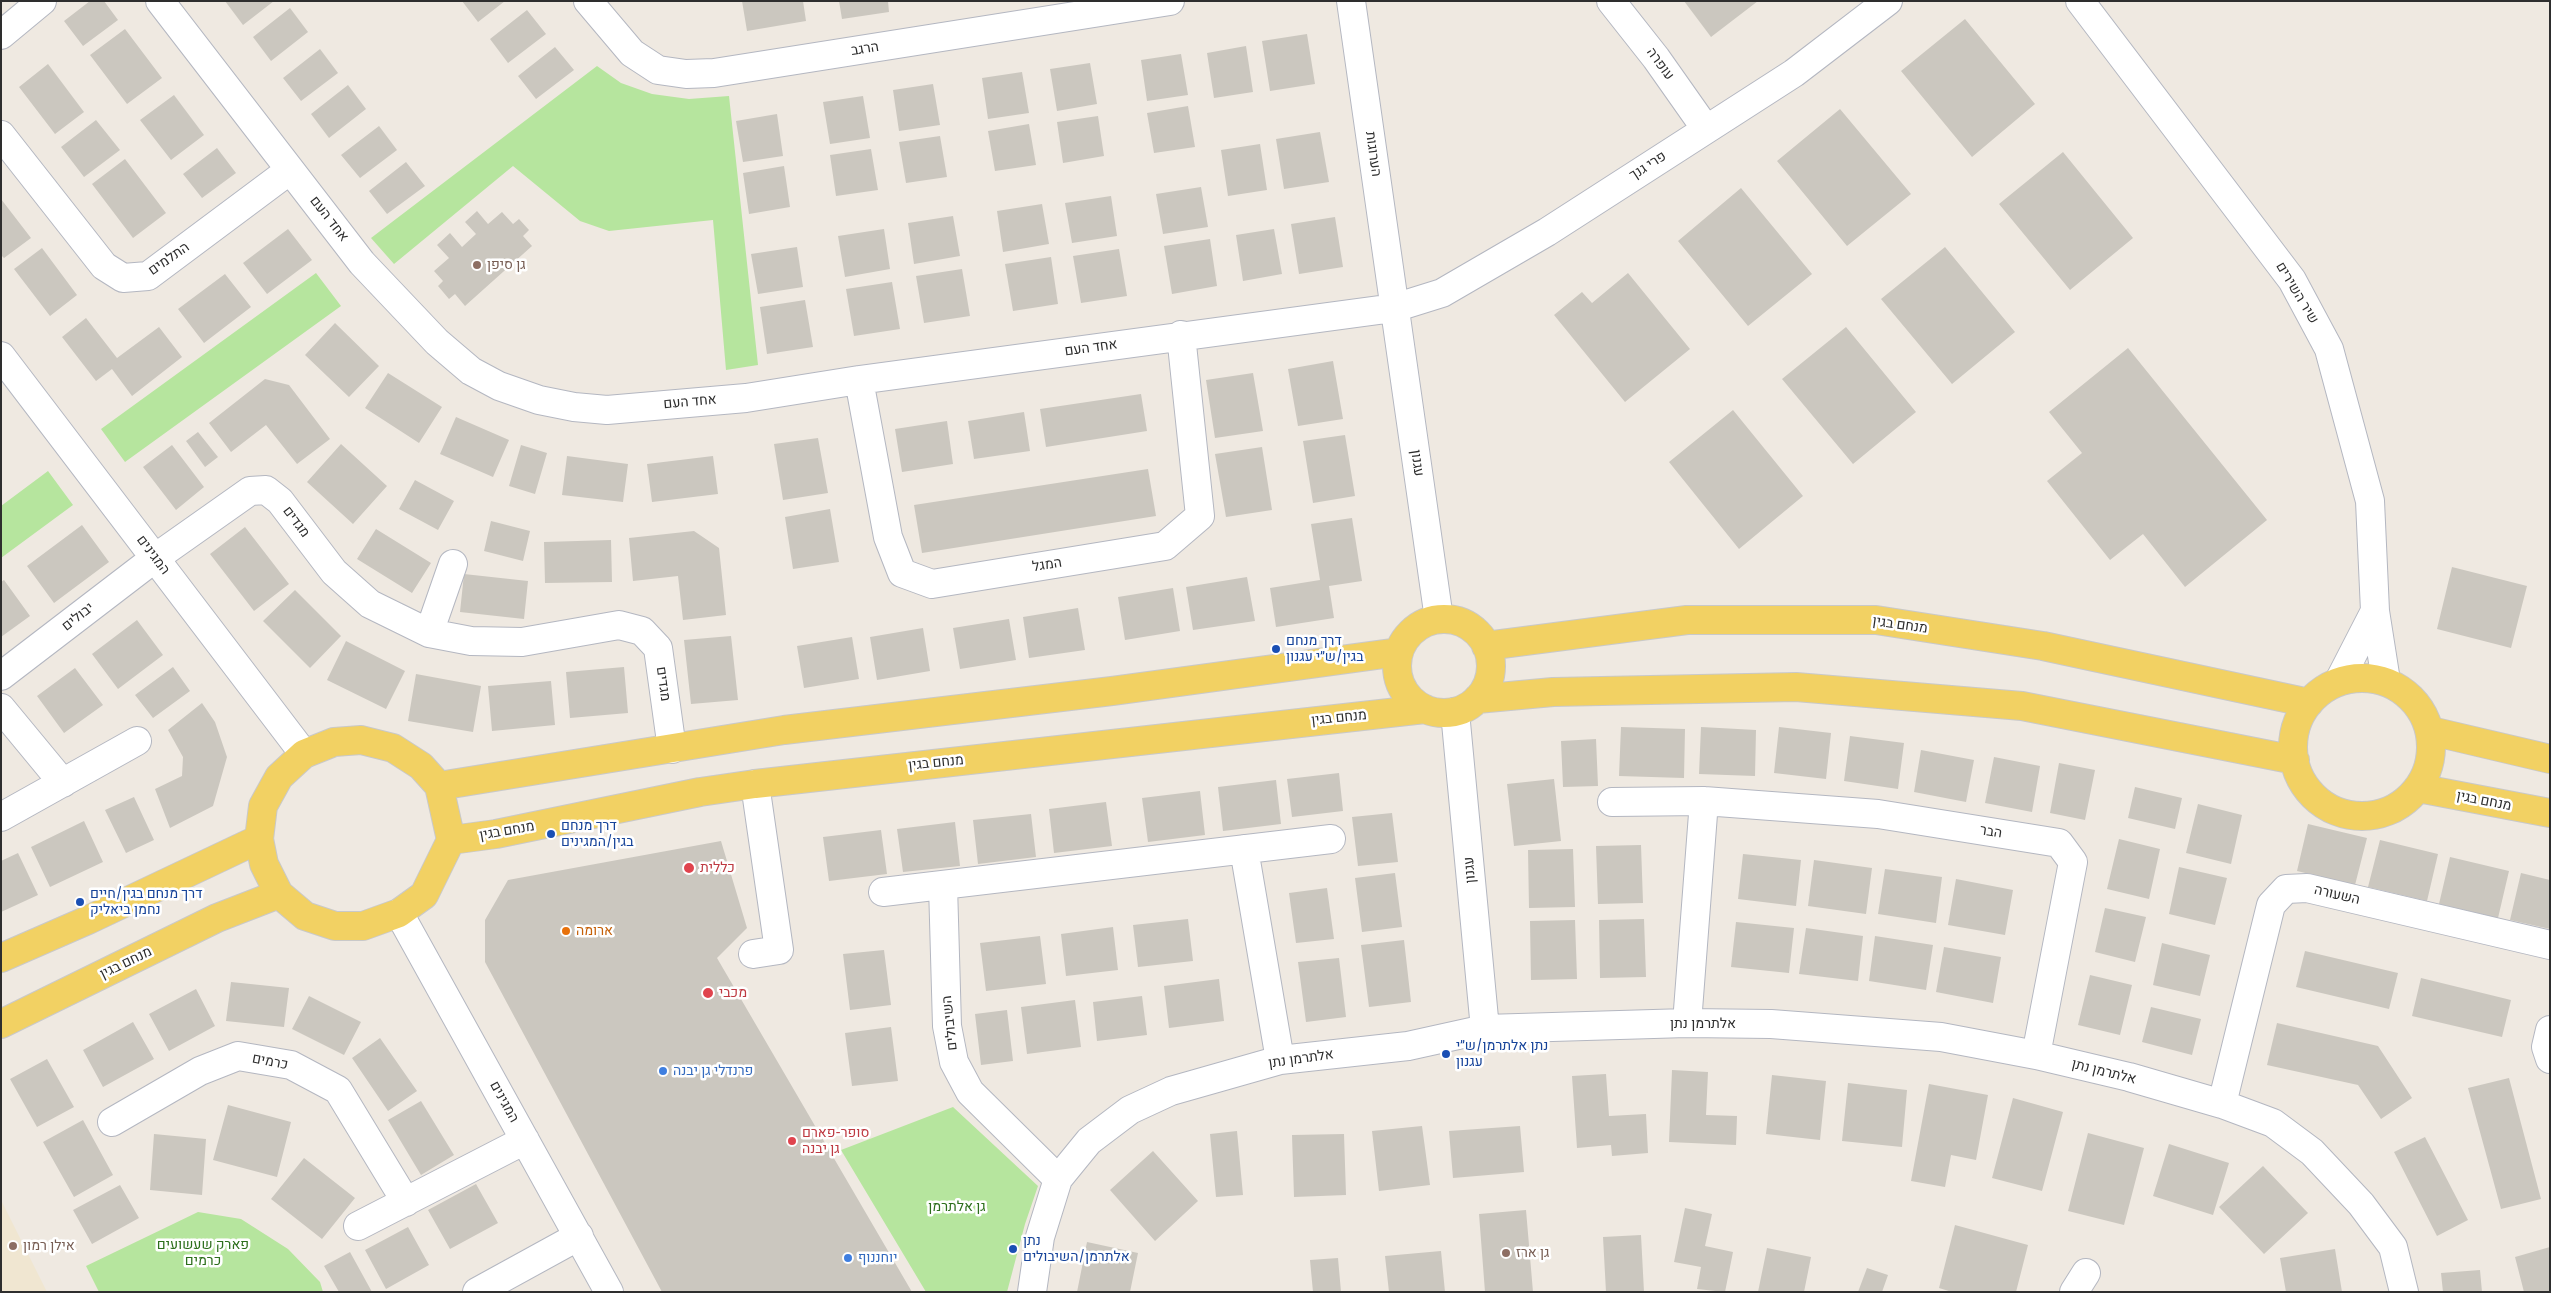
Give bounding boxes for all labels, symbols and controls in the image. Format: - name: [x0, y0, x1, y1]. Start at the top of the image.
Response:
- street label: הרגב: [850, 39, 880, 59]
- street label: עופרה: [1643, 44, 1677, 84]
- street label: הערוגות: [1362, 130, 1384, 178]
- street label: פרי גנך: [1626, 148, 1670, 184]
- street label: אחד העם: [306, 193, 352, 245]
- street label: התלמים: [145, 239, 193, 279]
- place label: גן סיפן: [487, 257, 526, 273]
- marker: גן סיפן: [471, 259, 483, 271]
- street label: שיר השירים: [2272, 259, 2322, 327]
- street label: אחד העם: [1063, 336, 1119, 360]
- street label: אחד העם: [663, 391, 717, 413]
- street label: עגנון: [1407, 449, 1427, 477]
- street label: מגדים: [279, 503, 313, 541]
- street label: המגינים: [133, 532, 173, 578]
- street label: המגל: [1031, 554, 1063, 576]
- street label: יבולים: [59, 599, 97, 635]
- street label: מנחם בגין: [1871, 613, 1929, 637]
- place label: דרך מנחם בגין/ש״י עגנון: [1286, 633, 1364, 666]
- marker: דרך מנחם בגין/ש״י עגנון: [1270, 643, 1282, 655]
- street label: מגדים: [652, 666, 674, 702]
- street label: מנחם בגין: [1310, 707, 1368, 729]
- street label: מנחם בגין: [907, 752, 965, 774]
- street label: מנחם בגין: [2455, 787, 2513, 815]
- street label: מנחם בגין: [478, 818, 536, 844]
- place label: דרך מנחם בגין/המגינים: [561, 818, 634, 850]
- street label: הבר: [1979, 822, 2003, 842]
- marker: דרך מנחם בגין/המגינים: [545, 828, 557, 840]
- street label: עגנון: [1460, 856, 1480, 884]
- place label: כללית: [700, 860, 735, 876]
- marker: כללית: [682, 861, 696, 875]
- street label: השעורה: [2312, 882, 2362, 908]
- place label: דרך מנחם בגין/חיים נחמן ביאליק: [90, 886, 202, 919]
- marker: דרך מנחם בגין/חיים נחמן ביאליק: [74, 896, 86, 908]
- place label: ארומה: [576, 923, 613, 939]
- marker: ארומה: [560, 925, 572, 937]
- street label: מנחם בגין: [97, 943, 155, 983]
- place label: מכבי: [719, 985, 747, 1001]
- marker: מכבי: [701, 986, 715, 1000]
- street label: השיבולים: [939, 995, 961, 1051]
- street label: אלתרמן נתן: [1670, 1016, 1736, 1032]
- place label: נתן אלתרמן/ש״י עגנון: [1456, 1038, 1548, 1070]
- street label: אלתרמן נתן: [1267, 1046, 1335, 1072]
- marker: נתן אלתרמן/ש״י עגנון: [1440, 1048, 1452, 1060]
- street label: כרמים: [251, 1050, 289, 1074]
- street label: אלתרמן נתן: [2070, 1056, 2138, 1088]
- place label: פרנדלי גן יבנה: [673, 1063, 753, 1079]
- marker: פרנדלי גן יבנה: [657, 1065, 669, 1077]
- street label: המגינים: [486, 1078, 522, 1126]
- place label: סופר-פארם גן יבנה: [802, 1125, 869, 1158]
- marker: סופר-פארם גן יבנה: [786, 1135, 798, 1147]
- park label: גן אלתרמן: [928, 1199, 986, 1215]
- place label: נתן אלתרמן/השיבולים: [1023, 1233, 1130, 1266]
- park label: פארק שעשועים כרמים: [157, 1237, 249, 1270]
- place label: אילן רמון: [23, 1238, 75, 1254]
- marker: אילן רמון: [7, 1240, 19, 1252]
- marker: נתן אלתרמן/השיבולים: [1007, 1243, 1019, 1255]
- place label: גן ארז: [1516, 1245, 1550, 1261]
- marker: גן ארז: [1500, 1247, 1512, 1259]
- place label: יוחננוף: [858, 1250, 897, 1266]
- marker: יוחננוף: [842, 1252, 854, 1264]

